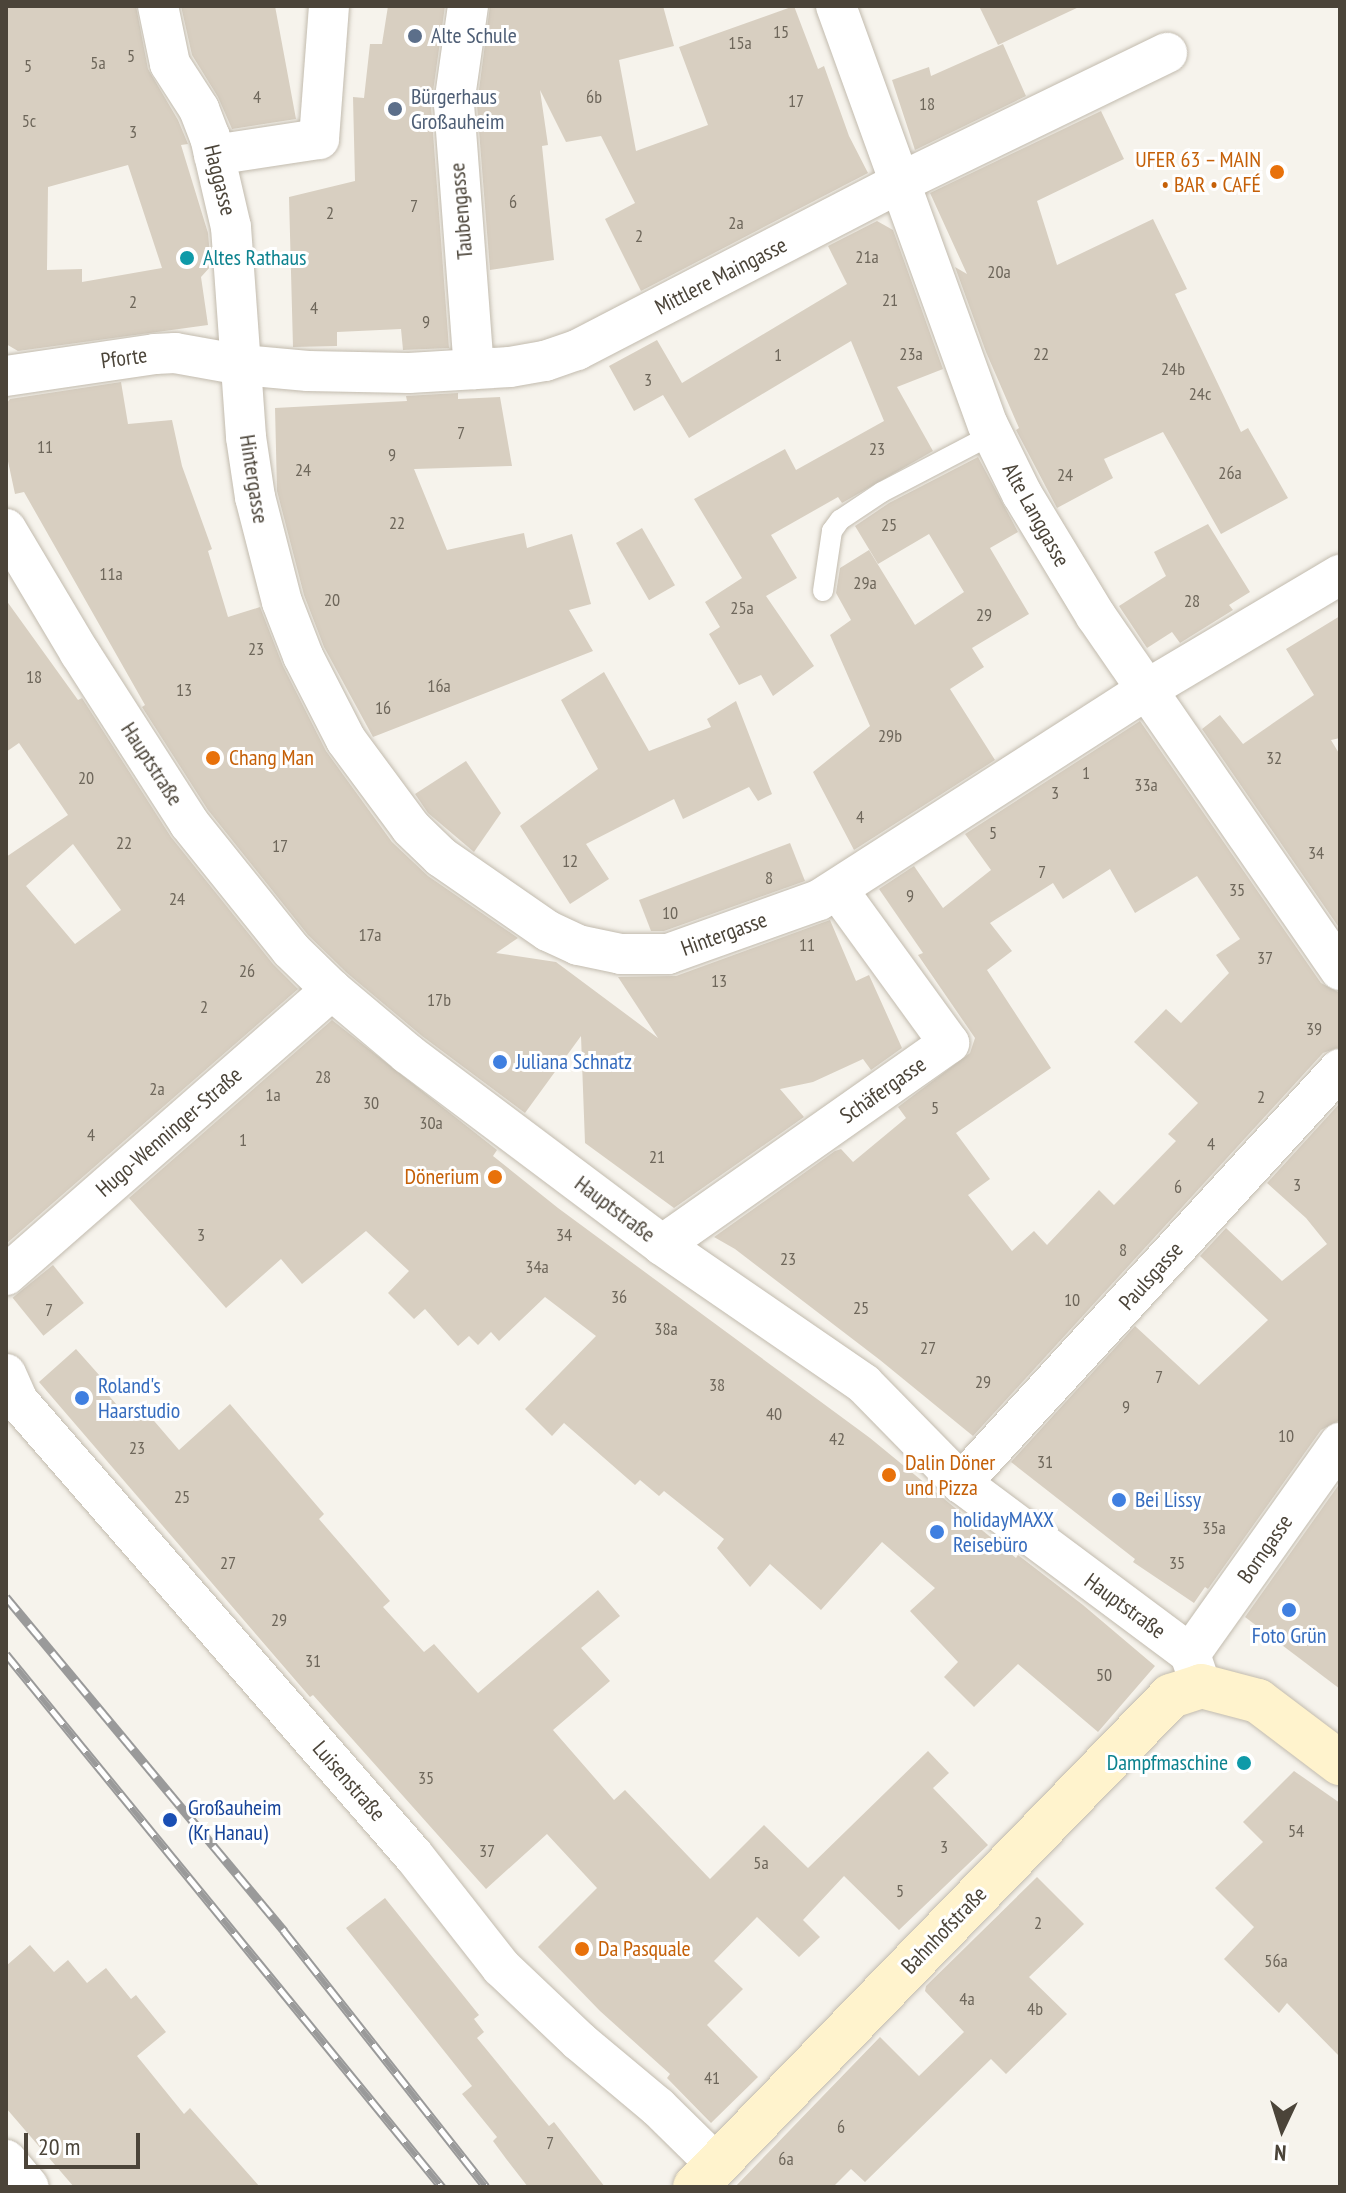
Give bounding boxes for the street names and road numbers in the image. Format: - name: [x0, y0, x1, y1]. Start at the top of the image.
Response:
- street label: Haggasse: [198, 142, 242, 218]
- street label: Taubengasse: [444, 162, 478, 260]
- street label: Mittlere Maingasse: [651, 231, 791, 321]
- street label: Pforte: [99, 342, 149, 374]
- street label: Hintergasse: [234, 433, 274, 525]
- street label: Alte Langgasse: [997, 459, 1075, 571]
- street label: Hauptstraße: [115, 717, 189, 811]
- street label: Hintergasse: [677, 906, 771, 962]
- street label: Schäfergasse: [835, 1051, 931, 1129]
- street label: Hugo-Wenninger-Straße: [91, 1061, 247, 1203]
- street label: Hauptstraße: [570, 1170, 660, 1248]
- street label: Paulsgasse: [1114, 1237, 1188, 1315]
- street label: Borngasse: [1232, 1510, 1298, 1588]
- street label: Hauptstraße: [1079, 1568, 1171, 1644]
- street label: Luisenstraße: [307, 1736, 391, 1826]
- street label: Bahnhofstraße: [896, 1881, 992, 1979]

